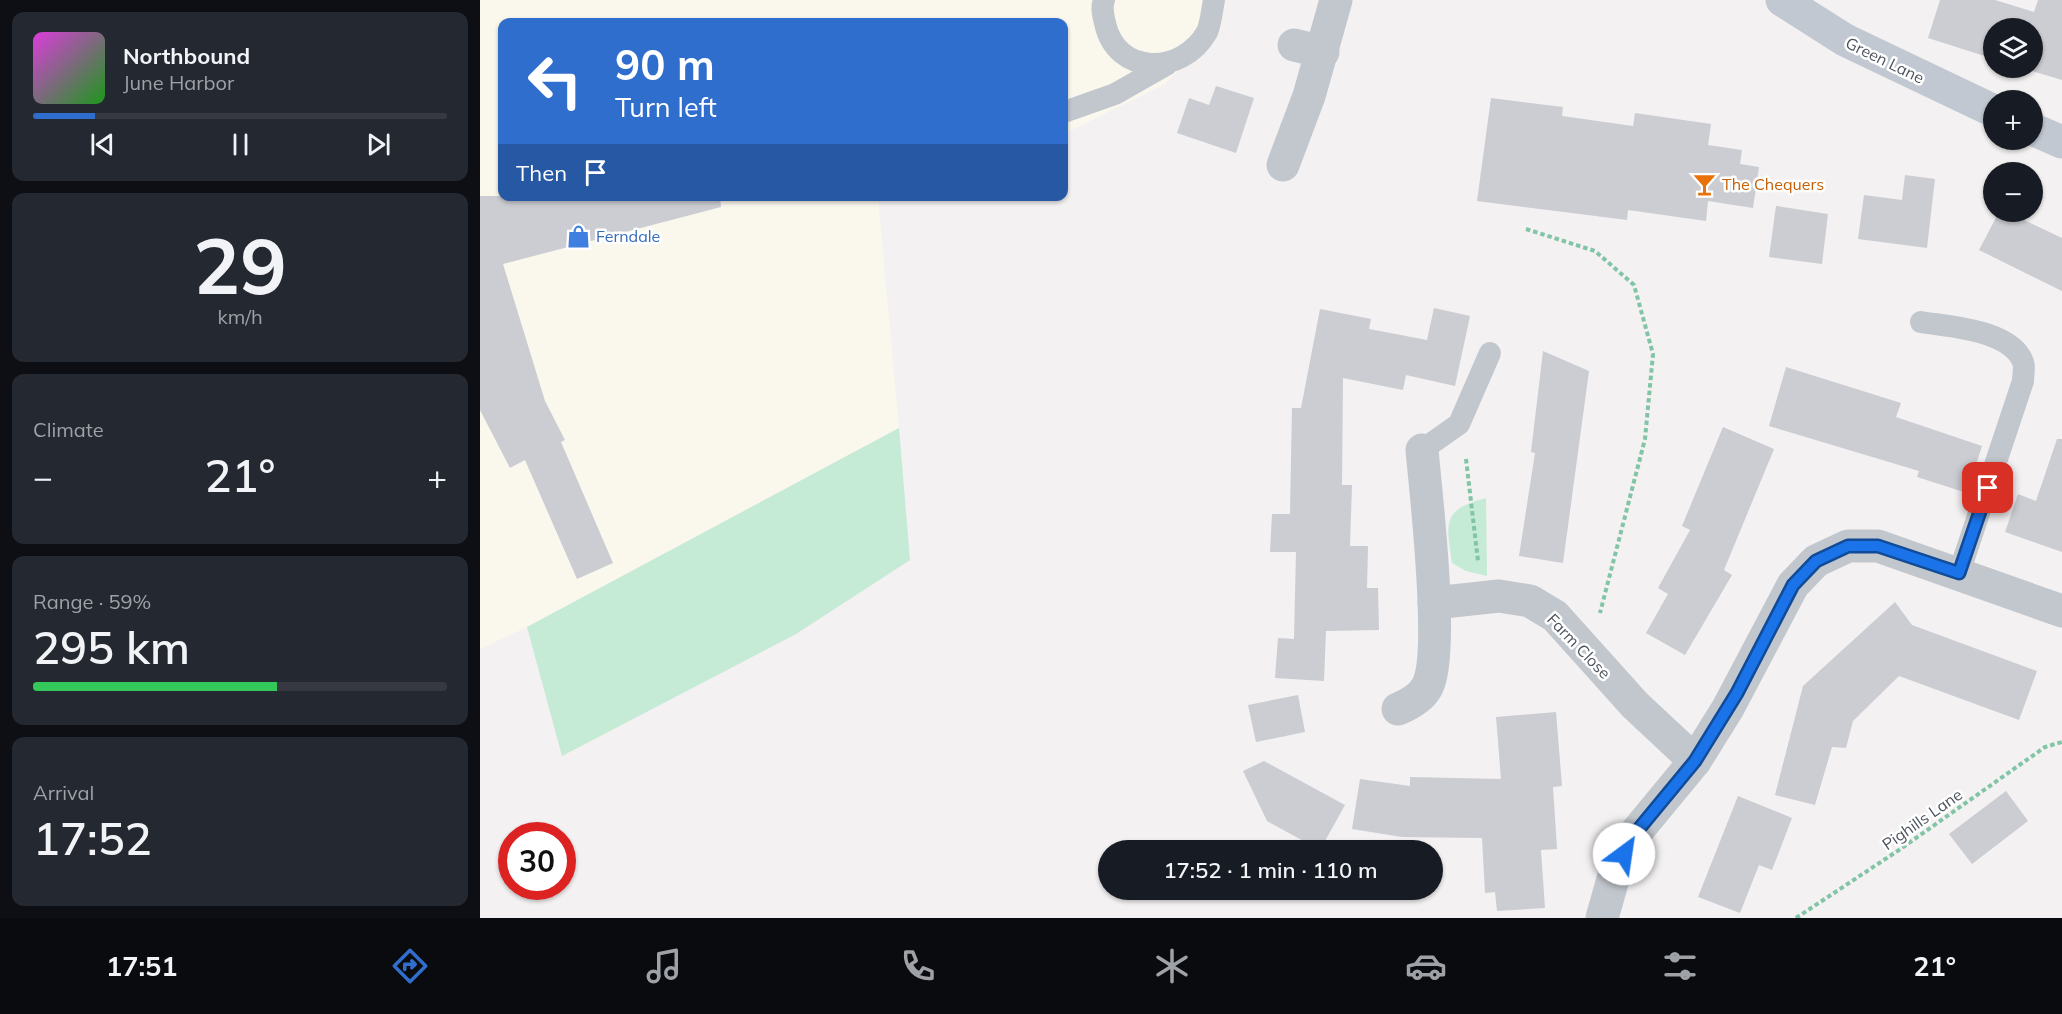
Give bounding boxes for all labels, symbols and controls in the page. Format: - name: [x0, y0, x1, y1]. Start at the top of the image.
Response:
- map controls: [1983, 18, 2043, 222]
- button: layers: [1983, 18, 2043, 78]
- street label: Green Lane: [1843, 32, 1927, 88]
- text: 90 m: [615, 38, 715, 91]
- text: Northbound: [123, 42, 250, 70]
- icon: left: [516, 42, 594, 120]
- text: June Harbor: [123, 70, 234, 95]
- text: Turn left: [615, 90, 717, 124]
- button: +: [1983, 90, 2043, 150]
- icon: previous: [86, 128, 119, 161]
- icon: pause: [224, 128, 257, 161]
- icon: next: [362, 128, 395, 161]
- icon: arrive: [579, 156, 612, 189]
- text: Then: [516, 159, 567, 187]
- button: −: [1983, 162, 2043, 222]
- bar icon: The Chequers: [1691, 171, 1717, 197]
- place label: The Chequers: [1722, 174, 1824, 194]
- text: 29: [193, 216, 287, 314]
- shop icon: Ferndale: [565, 223, 591, 249]
- place label: Ferndale: [596, 226, 660, 246]
- text: km/h: [217, 304, 263, 329]
- text: Climate: [33, 417, 104, 442]
- text: 21°: [205, 447, 275, 503]
- text: −: [33, 456, 53, 497]
- text: +: [427, 456, 447, 497]
- pin: [1962, 462, 2013, 513]
- icon: arrive: [1971, 471, 2004, 504]
- text: Range · 59%: [33, 589, 151, 614]
- street label: Farm Close: [1543, 609, 1615, 683]
- text: 295 km: [33, 619, 190, 675]
- text: Arrival: [33, 780, 94, 805]
- street label: Pighills Lane: [1878, 784, 1966, 854]
- text: 17:52: [33, 810, 152, 866]
- speed limit sign: 30: [498, 822, 576, 900]
- position arrow: [1592, 822, 1656, 886]
- text: 17:52 · 1 min · 110 m: [1163, 856, 1378, 884]
- icon: directions: [389, 945, 431, 987]
- icon: music: [643, 945, 685, 987]
- icon: phone: [897, 945, 939, 987]
- icon: climate: [1151, 945, 1193, 987]
- icon: car: [1405, 945, 1447, 987]
- icon: filters: [1659, 945, 1701, 987]
- text: 17:51: [106, 949, 177, 983]
- text: 21°: [1913, 949, 1956, 983]

